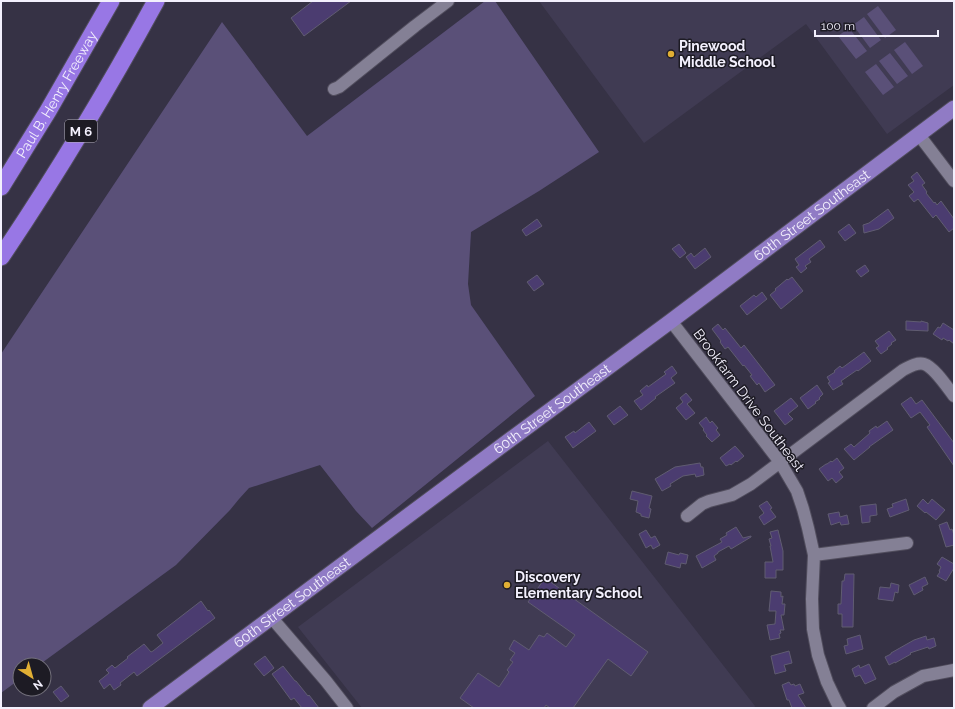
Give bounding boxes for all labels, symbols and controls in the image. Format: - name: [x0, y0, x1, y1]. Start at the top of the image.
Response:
- scale bar: [815, 12, 938, 38]
- text: 100 m: [821, 19, 855, 33]
- street label: Paul B. Henry Freeway: [13, 28, 100, 161]
- place label: Pinewood Middle School: [679, 38, 776, 70]
- marker: Pinewood Middle School: [666, 49, 676, 59]
- road number: M 6: [65, 120, 97, 142]
- street label: 60th Street Southeast: [750, 166, 873, 264]
- street label: Brookfarm Drive Southeast: [690, 326, 808, 475]
- street label: 60th Street Southeast: [490, 360, 614, 457]
- street label: 60th Street Southeast: [230, 553, 354, 651]
- place label: Discovery Elementary School: [515, 569, 643, 601]
- marker: Discovery Elementary School: [502, 580, 512, 590]
- north arrow: [12, 657, 52, 697]
- text: N: [30, 677, 45, 692]

